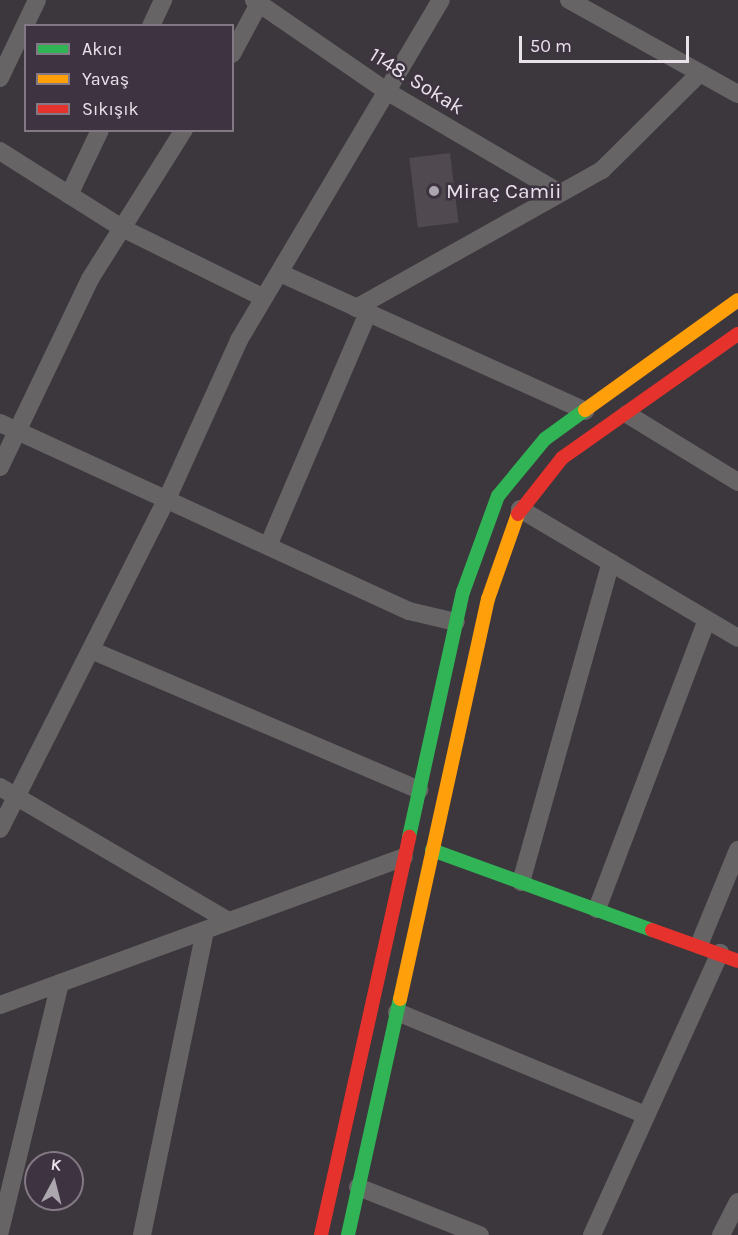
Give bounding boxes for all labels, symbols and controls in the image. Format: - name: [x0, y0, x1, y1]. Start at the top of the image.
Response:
- legend: [24, 24, 234, 132]
- scale bar: [522, 24, 692, 62]
- text: 50 m: [530, 35, 572, 57]
- text: Akıcı: [82, 38, 123, 60]
- street label: 1148. Sokak: [365, 42, 469, 120]
- text: Yavaş: [82, 68, 129, 90]
- text: Sıkışık: [82, 98, 139, 120]
- place label: Miraç Camii: [446, 178, 562, 204]
- marker: Miraç Camii: [427, 184, 441, 198]
- north arrow: [24, 1151, 84, 1211]
- text: K: [50, 1155, 62, 1175]

